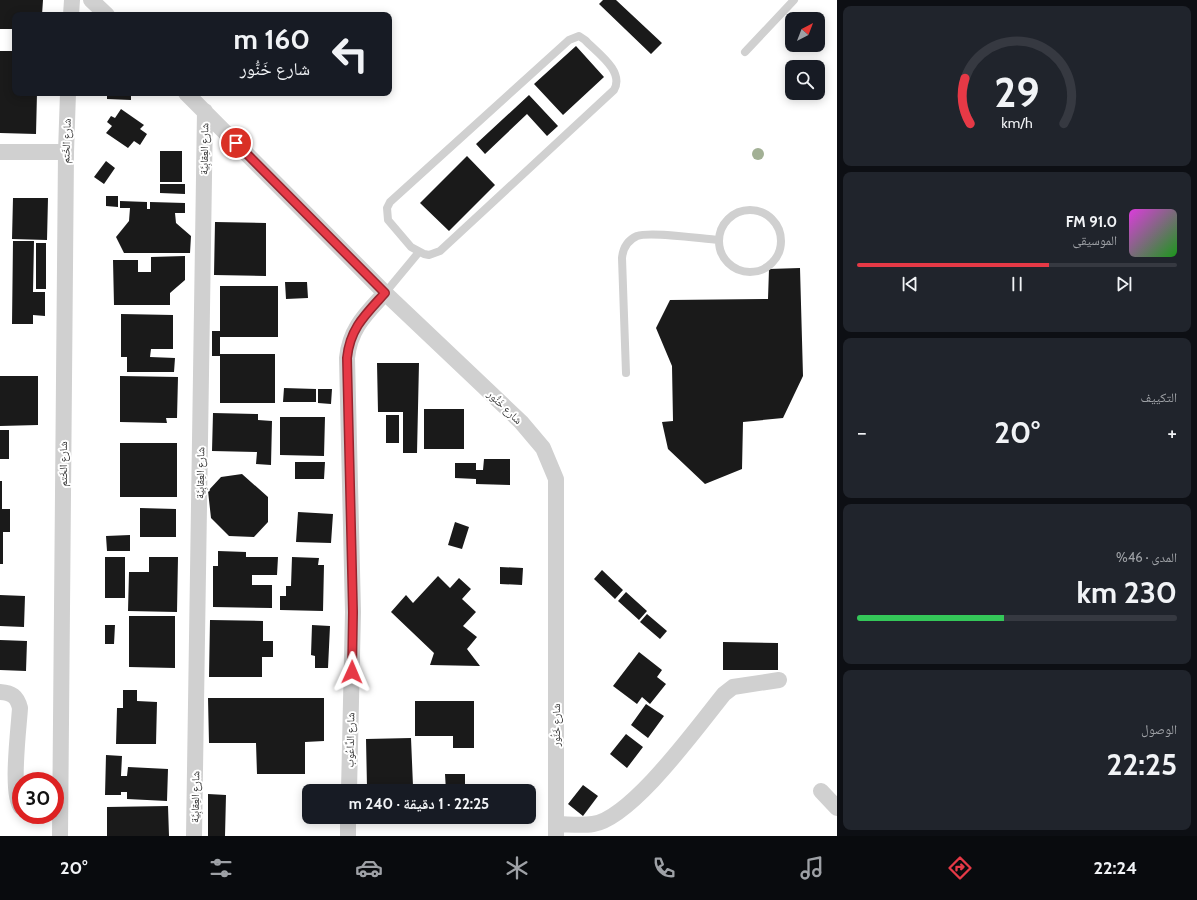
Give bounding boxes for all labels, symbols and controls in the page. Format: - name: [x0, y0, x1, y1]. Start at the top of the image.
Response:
- north arrow: [785, 12, 825, 52]
- map controls: [785, 12, 825, 100]
- text: 160 m: [234, 22, 310, 56]
- icon: left: [324, 28, 376, 80]
- text: شارع خَنُّور: [240, 58, 310, 80]
- button: search: [785, 60, 825, 100]
- text: 29: [994, 67, 1040, 117]
- text: km/h: [1001, 114, 1033, 132]
- street label: شارع الخَتم: [58, 118, 75, 164]
- street label: شارع العِقابِيَّة: [197, 123, 213, 175]
- pin: [219, 126, 253, 160]
- icon: arrive: [225, 132, 247, 154]
- text: 91.0 FM: [1066, 213, 1117, 231]
- text: الموسيقى: [1073, 232, 1117, 248]
- icon: previous: [899, 273, 921, 295]
- icon: pause: [1006, 273, 1028, 295]
- icon: next: [1113, 273, 1135, 295]
- street label: شارع خَنُّور: [484, 386, 525, 427]
- text: التكييف: [1141, 389, 1177, 405]
- text: 20°: [994, 414, 1040, 451]
- text: −: [857, 419, 867, 446]
- text: +: [1167, 419, 1177, 446]
- street label: شارع الخَتم: [56, 441, 71, 487]
- street label: شارع العِقابِيَّة: [193, 447, 209, 499]
- text: المدى · 46%: [1116, 549, 1177, 565]
- text: 230 km: [1076, 574, 1177, 611]
- position arrow: [331, 651, 373, 693]
- street label: شارع خَنُّور: [549, 704, 563, 748]
- street label: شارع الدَّاعُوب: [343, 712, 357, 768]
- text: الوصول: [1141, 721, 1177, 737]
- text: 22:25: [1107, 746, 1177, 783]
- street label: شارع العِقابِيَّة: [188, 771, 204, 823]
- speed limit sign: 30: [12, 772, 64, 824]
- text: 22:25 · 1 دقيقة · 240 m: [349, 795, 489, 813]
- icon: filters: [207, 854, 235, 882]
- icon: car: [355, 854, 383, 882]
- icon: climate: [503, 854, 531, 882]
- icon: phone: [650, 854, 678, 882]
- icon: music: [798, 854, 826, 882]
- icon: directions: [946, 854, 974, 882]
- text: 20°: [60, 857, 87, 879]
- text: 22:24: [1093, 857, 1137, 879]

